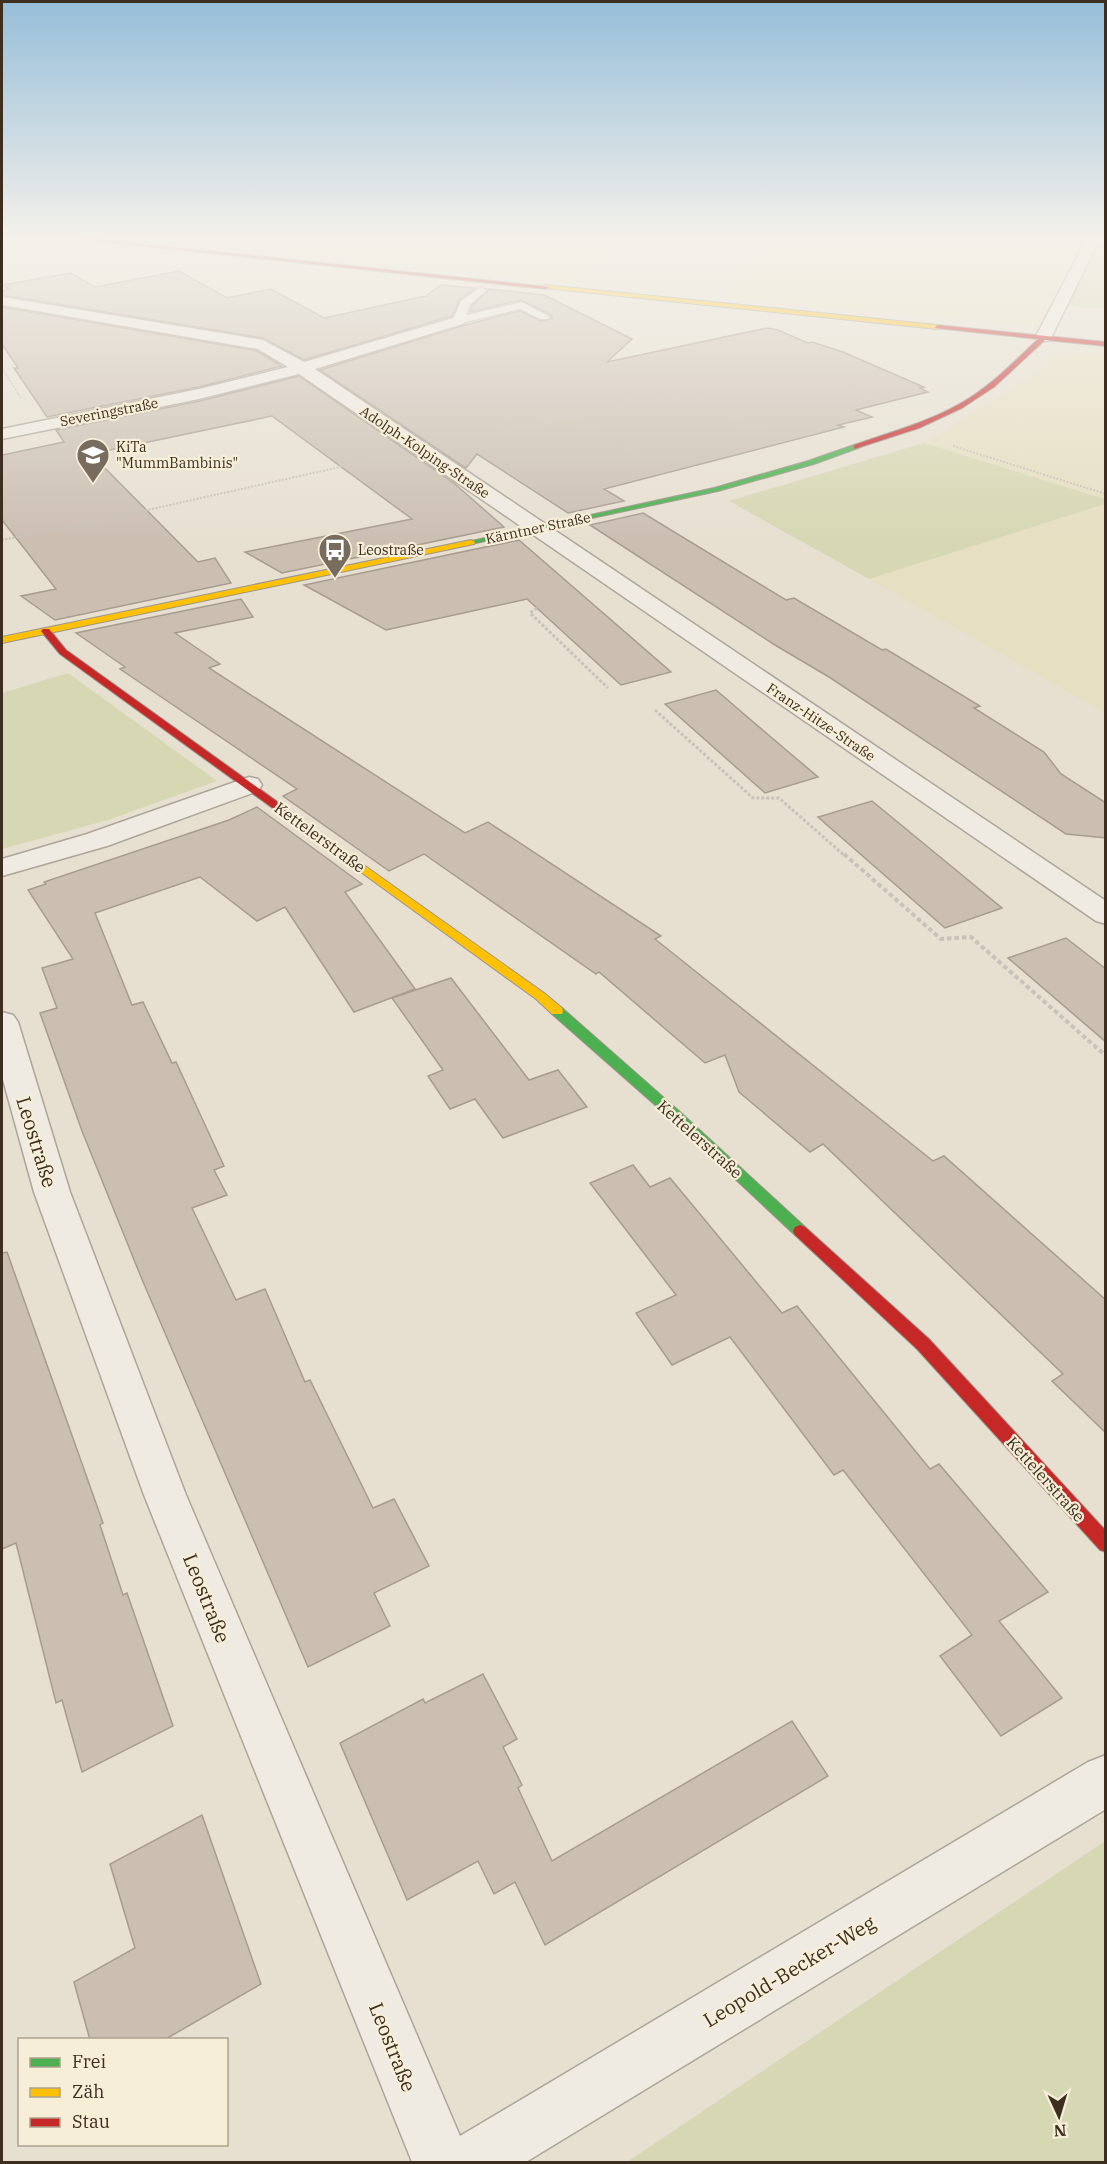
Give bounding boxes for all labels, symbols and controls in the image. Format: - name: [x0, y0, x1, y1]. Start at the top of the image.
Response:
- street label: Severingstraße: [58, 394, 160, 430]
- street label: Adolph-Kolping-Straße: [357, 402, 493, 502]
- school or university icon: KiTa "MummBambinis": [75, 437, 111, 484]
- place label: KiTa "MummBambinis": [116, 438, 238, 472]
- street label: Kärntner Straße: [484, 508, 592, 548]
- bus stop icon: Leostraße: [317, 532, 353, 579]
- place label: Leostraße: [358, 541, 424, 559]
- street label: Franz-Hitze-Straße: [763, 679, 879, 765]
- street label: Kettelerstraße: [271, 797, 369, 877]
- street label: Leostraße: [10, 1093, 64, 1191]
- street label: Kettelerstraße: [653, 1096, 747, 1182]
- street label: Kettelerstraße: [1003, 1432, 1089, 1526]
- street label: Leostraße: [177, 1549, 237, 1647]
- street label: Leopold-Becker-Weg: [698, 1909, 880, 2033]
- street label: Leostraße: [363, 1998, 423, 2096]
- legend: [18, 2038, 228, 2146]
- text: Frei: [72, 2050, 106, 2073]
- text: Zäh: [72, 2080, 105, 2103]
- north arrow: [1029, 2086, 1089, 2146]
- text: Stau: [72, 2110, 110, 2133]
- text: N: [1053, 2121, 1067, 2141]

